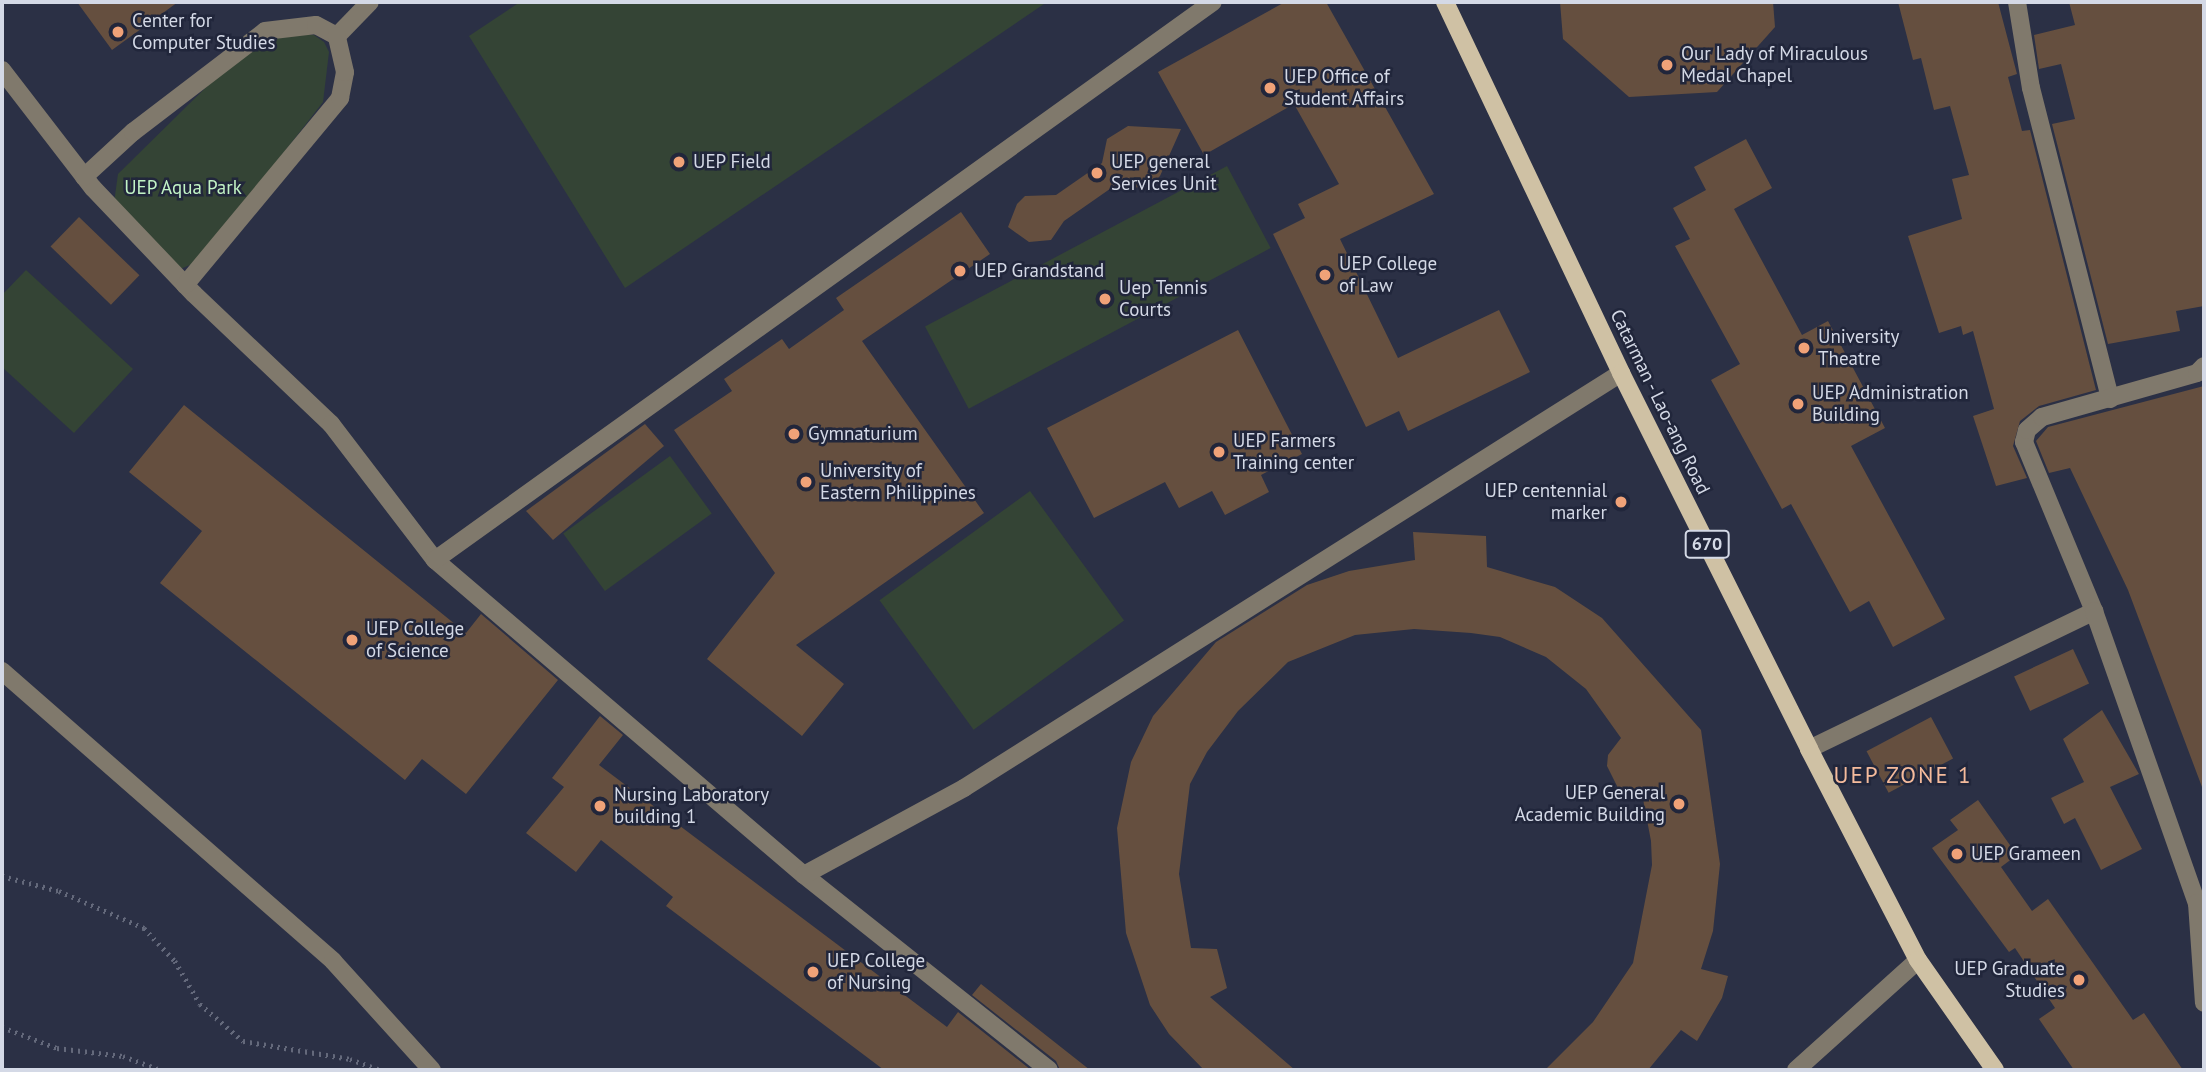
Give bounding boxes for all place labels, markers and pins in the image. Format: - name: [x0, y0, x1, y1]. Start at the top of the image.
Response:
- place label: Center for Computer Studies: [132, 10, 275, 54]
- marker: Center for Computer Studies: [110, 24, 126, 40]
- place label: Our Lady of Miraculous Medal Chapel: [1681, 43, 1869, 87]
- marker: Our Lady of Miraculous Medal Chapel: [1659, 57, 1675, 73]
- place label: UEP Office of Student Affairs: [1284, 66, 1405, 110]
- marker: UEP Office of Student Affairs: [1262, 80, 1278, 96]
- place label: UEP Field: [693, 151, 772, 173]
- place label: UEP general Services Unit: [1111, 151, 1217, 195]
- marker: UEP Field: [671, 154, 687, 170]
- marker: UEP general Services Unit: [1089, 165, 1105, 181]
- place label: UEP College of Law: [1339, 253, 1438, 297]
- place label: UEP Grandstand: [974, 260, 1105, 282]
- marker: UEP Grandstand: [952, 263, 968, 279]
- marker: UEP College of Law: [1317, 267, 1333, 283]
- place label: Uep Tennis Courts: [1119, 277, 1208, 321]
- marker: Uep Tennis Courts: [1097, 291, 1113, 307]
- place label: University Theatre: [1818, 326, 1899, 370]
- marker: University Theatre: [1796, 340, 1812, 356]
- place label: UEP Administration Building: [1812, 382, 1970, 426]
- marker: UEP Administration Building: [1790, 396, 1806, 412]
- place label: Gymnaturium: [808, 423, 918, 445]
- marker: Gymnaturium: [786, 426, 802, 442]
- place label: UEP Farmers Training center: [1233, 430, 1354, 474]
- marker: UEP Farmers Training center: [1211, 444, 1227, 460]
- place label: University of Eastern Philippines: [820, 460, 976, 504]
- marker: University of Eastern Philippines: [798, 474, 814, 490]
- place label: UEP centennial marker: [1484, 480, 1607, 524]
- marker: UEP centennial marker: [1613, 494, 1629, 510]
- place label: UEP College of Science: [366, 618, 465, 662]
- marker: UEP College of Science: [344, 632, 360, 648]
- place label: UEP General Academic Building: [1514, 782, 1665, 826]
- place label: Nursing Laboratory building 1: [614, 784, 769, 828]
- marker: UEP General Academic Building: [1671, 796, 1687, 812]
- marker: Nursing Laboratory building 1: [592, 798, 608, 814]
- place label: UEP Grameen: [1971, 843, 2082, 865]
- marker: UEP Grameen: [1949, 846, 1965, 862]
- place label: UEP College of Nursing: [827, 950, 926, 994]
- place label: UEP Graduate Studies: [1953, 958, 2065, 1002]
- marker: UEP College of Nursing: [805, 964, 821, 980]
- marker: UEP Graduate Studies: [2071, 972, 2087, 988]

